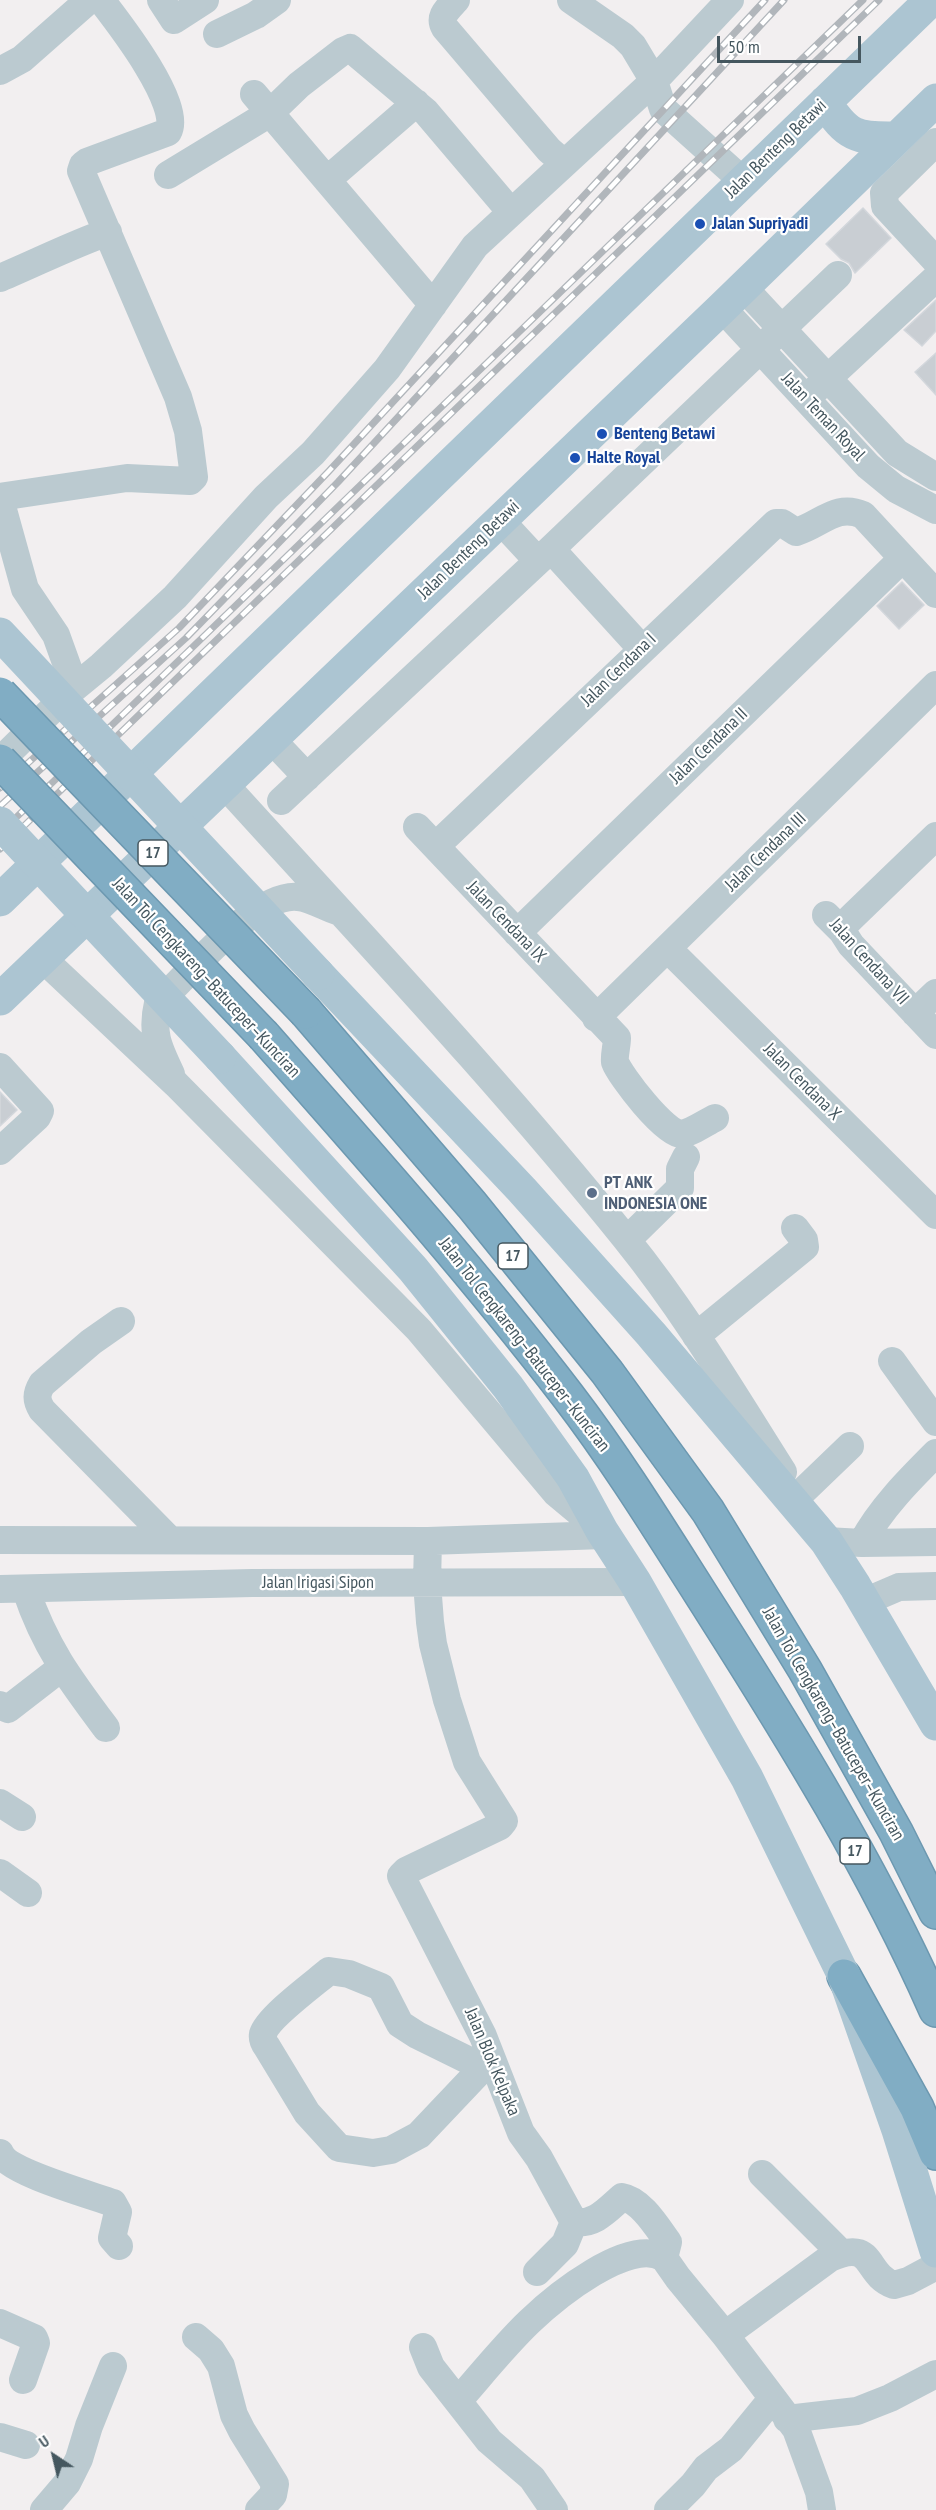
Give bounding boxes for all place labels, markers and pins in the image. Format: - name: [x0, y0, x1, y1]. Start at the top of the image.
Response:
- place label: Jalan Supriyadi: [712, 213, 808, 235]
- marker: Jalan Supriyadi: [693, 217, 707, 231]
- place label: Benteng Betawi: [614, 423, 715, 445]
- marker: Benteng Betawi: [595, 427, 609, 441]
- place label: Halte Royal: [587, 447, 660, 469]
- marker: Halte Royal: [568, 451, 582, 465]
- place label: PT ANK INDONESIA ONE: [604, 1172, 707, 1214]
- marker: PT ANK INDONESIA ONE: [585, 1186, 599, 1200]

